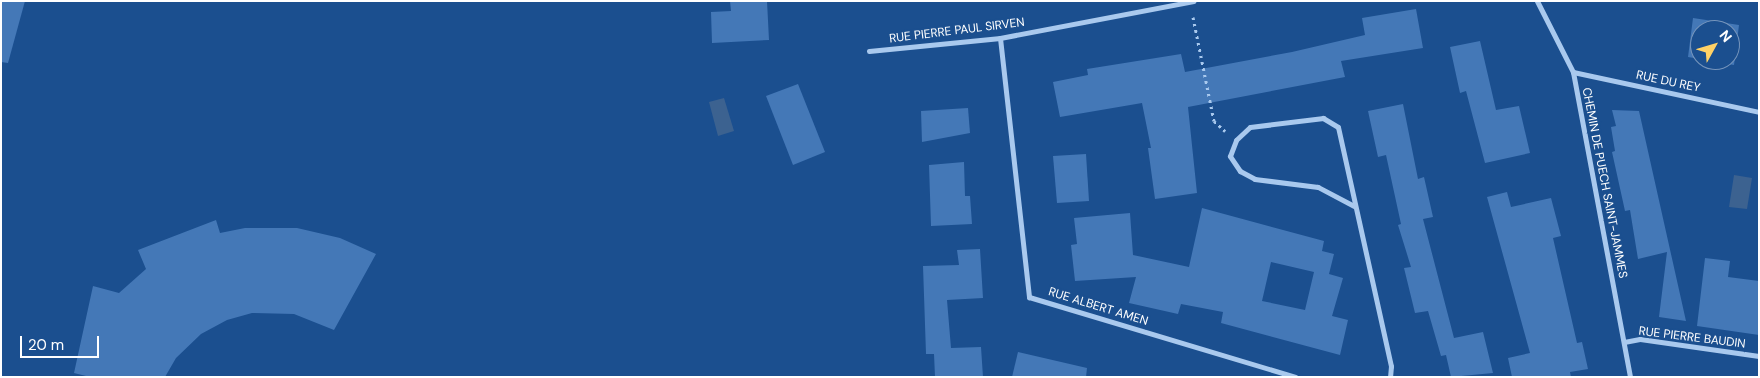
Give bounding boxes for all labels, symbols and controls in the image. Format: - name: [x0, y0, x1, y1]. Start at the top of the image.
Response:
- street label: RUE PIERRE PAUL SIRVEN: [888, 16, 1026, 46]
- north arrow: [1690, 20, 1740, 70]
- text: N: [1716, 27, 1736, 46]
- street label: RUE DU REY: [1635, 68, 1701, 96]
- street label: CHEMIN DE PUECH SAINT-JAMMES: [1578, 86, 1630, 280]
- street label: RUE ALBERT AMEN: [1046, 285, 1150, 329]
- street label: RUE PIERRE BAUDIN: [1638, 324, 1746, 352]
- scale bar: [22, 326, 101, 358]
- text: 20 m: [28, 335, 64, 355]

